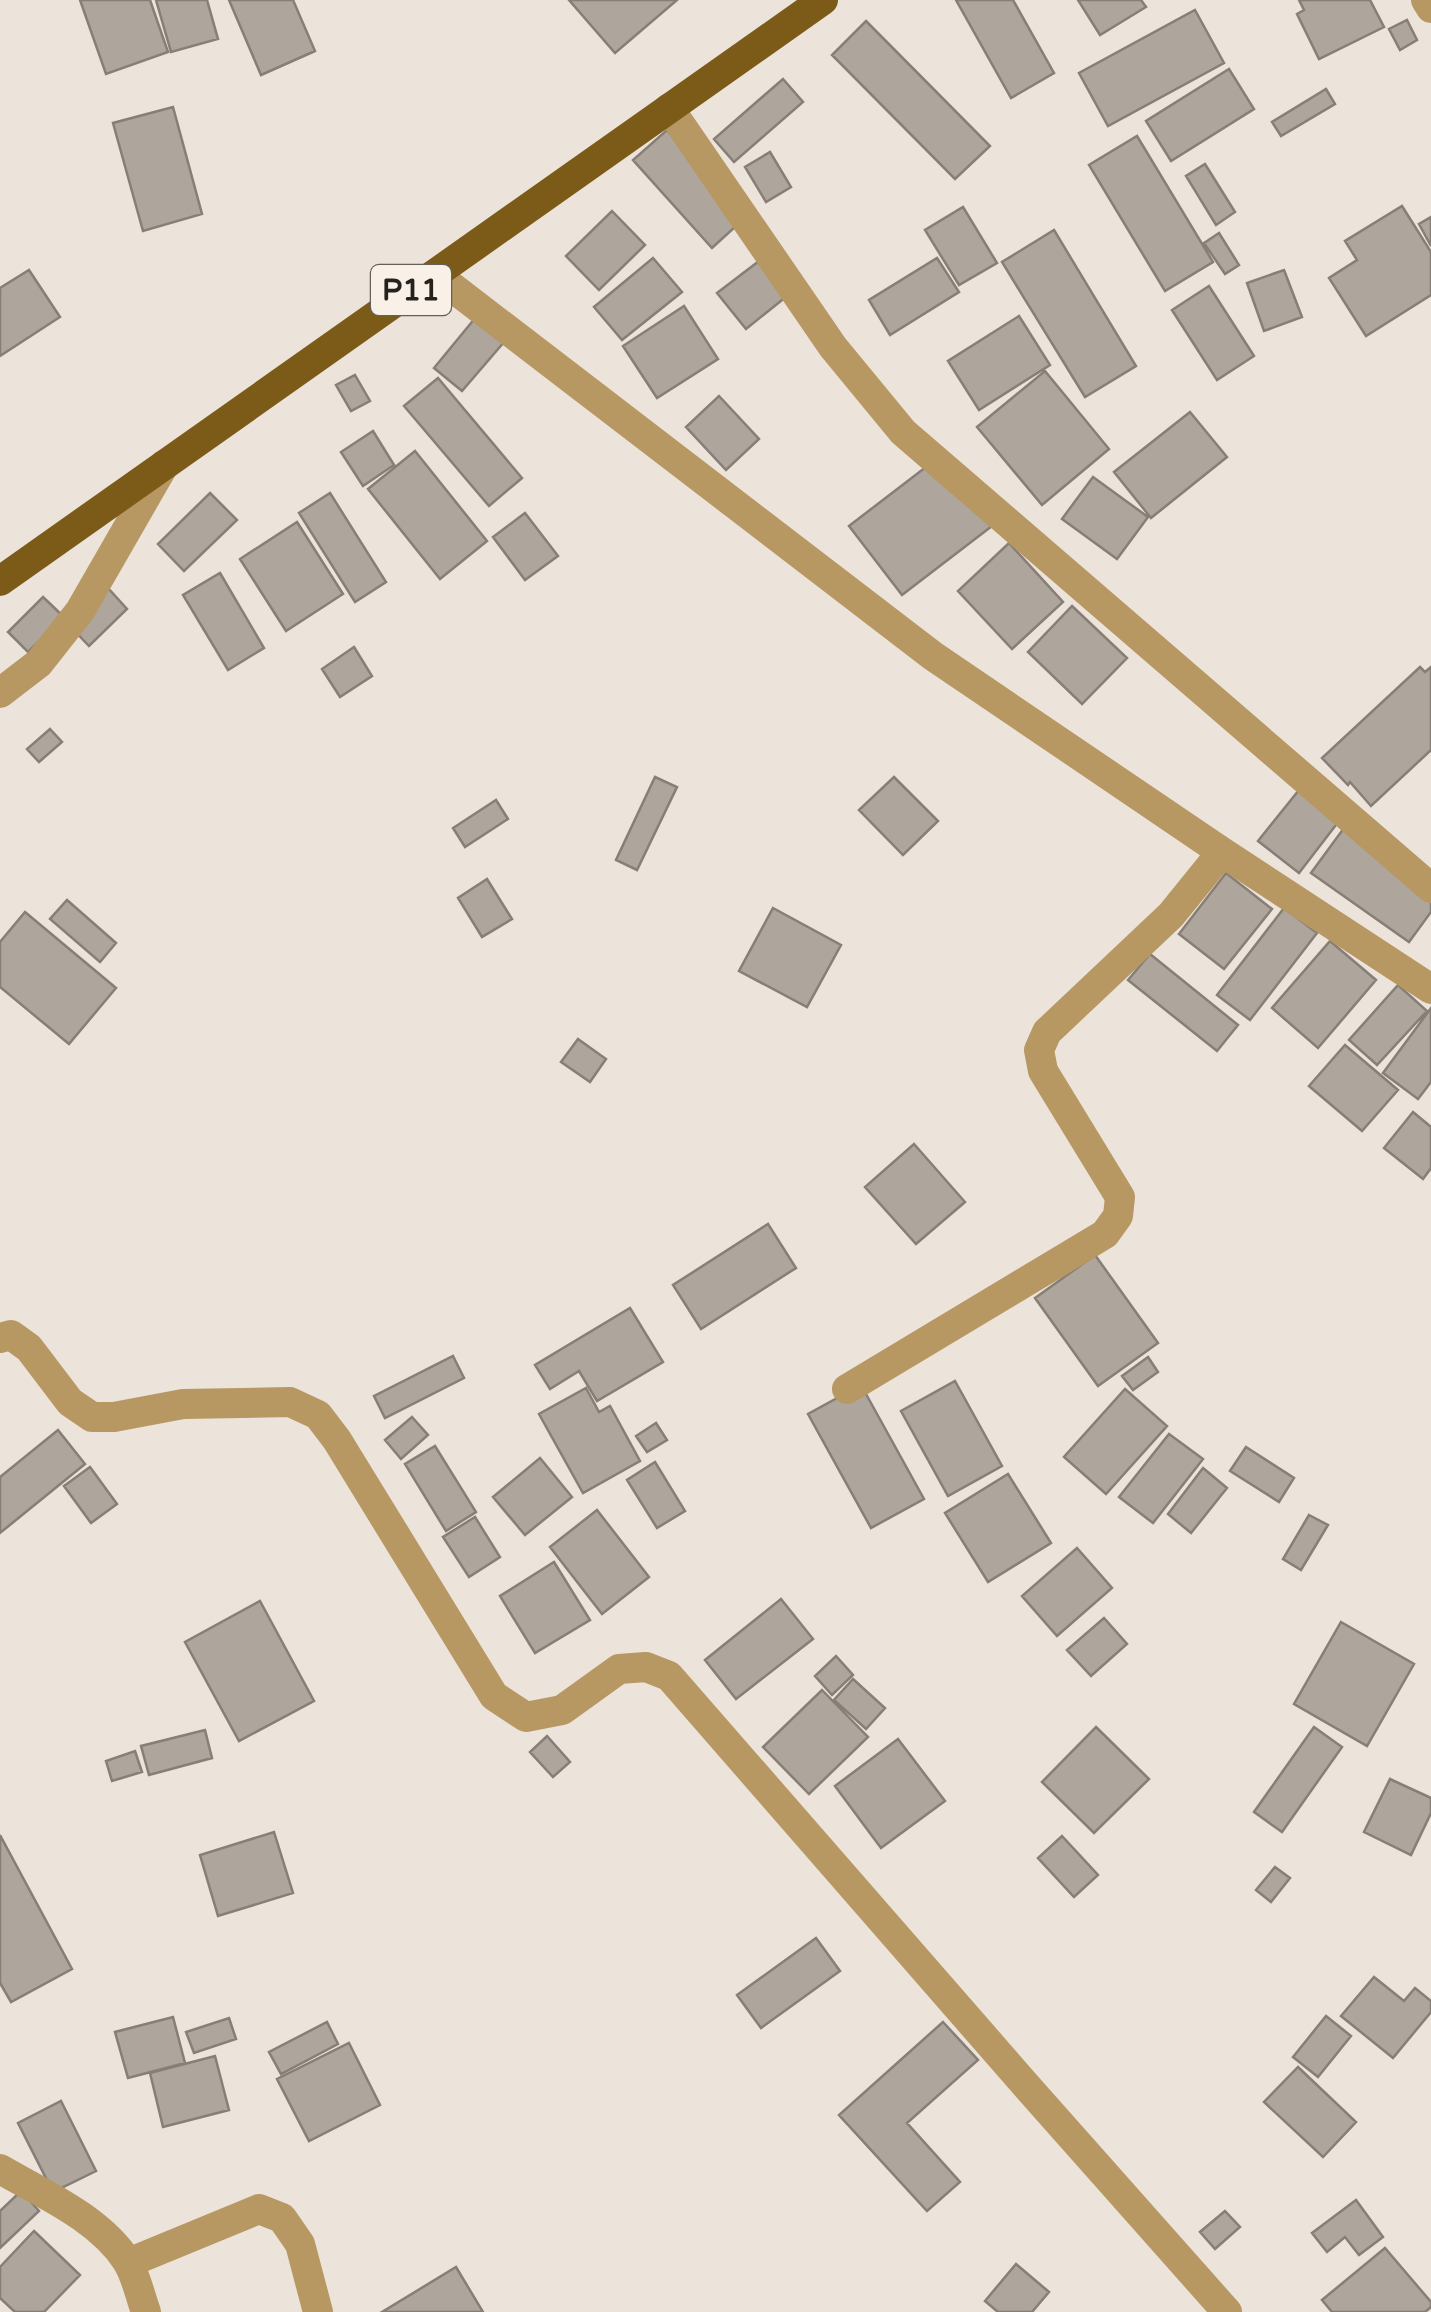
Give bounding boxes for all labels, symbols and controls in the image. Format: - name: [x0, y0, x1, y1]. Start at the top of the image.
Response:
- road number: P11: [371, 265, 451, 315]

